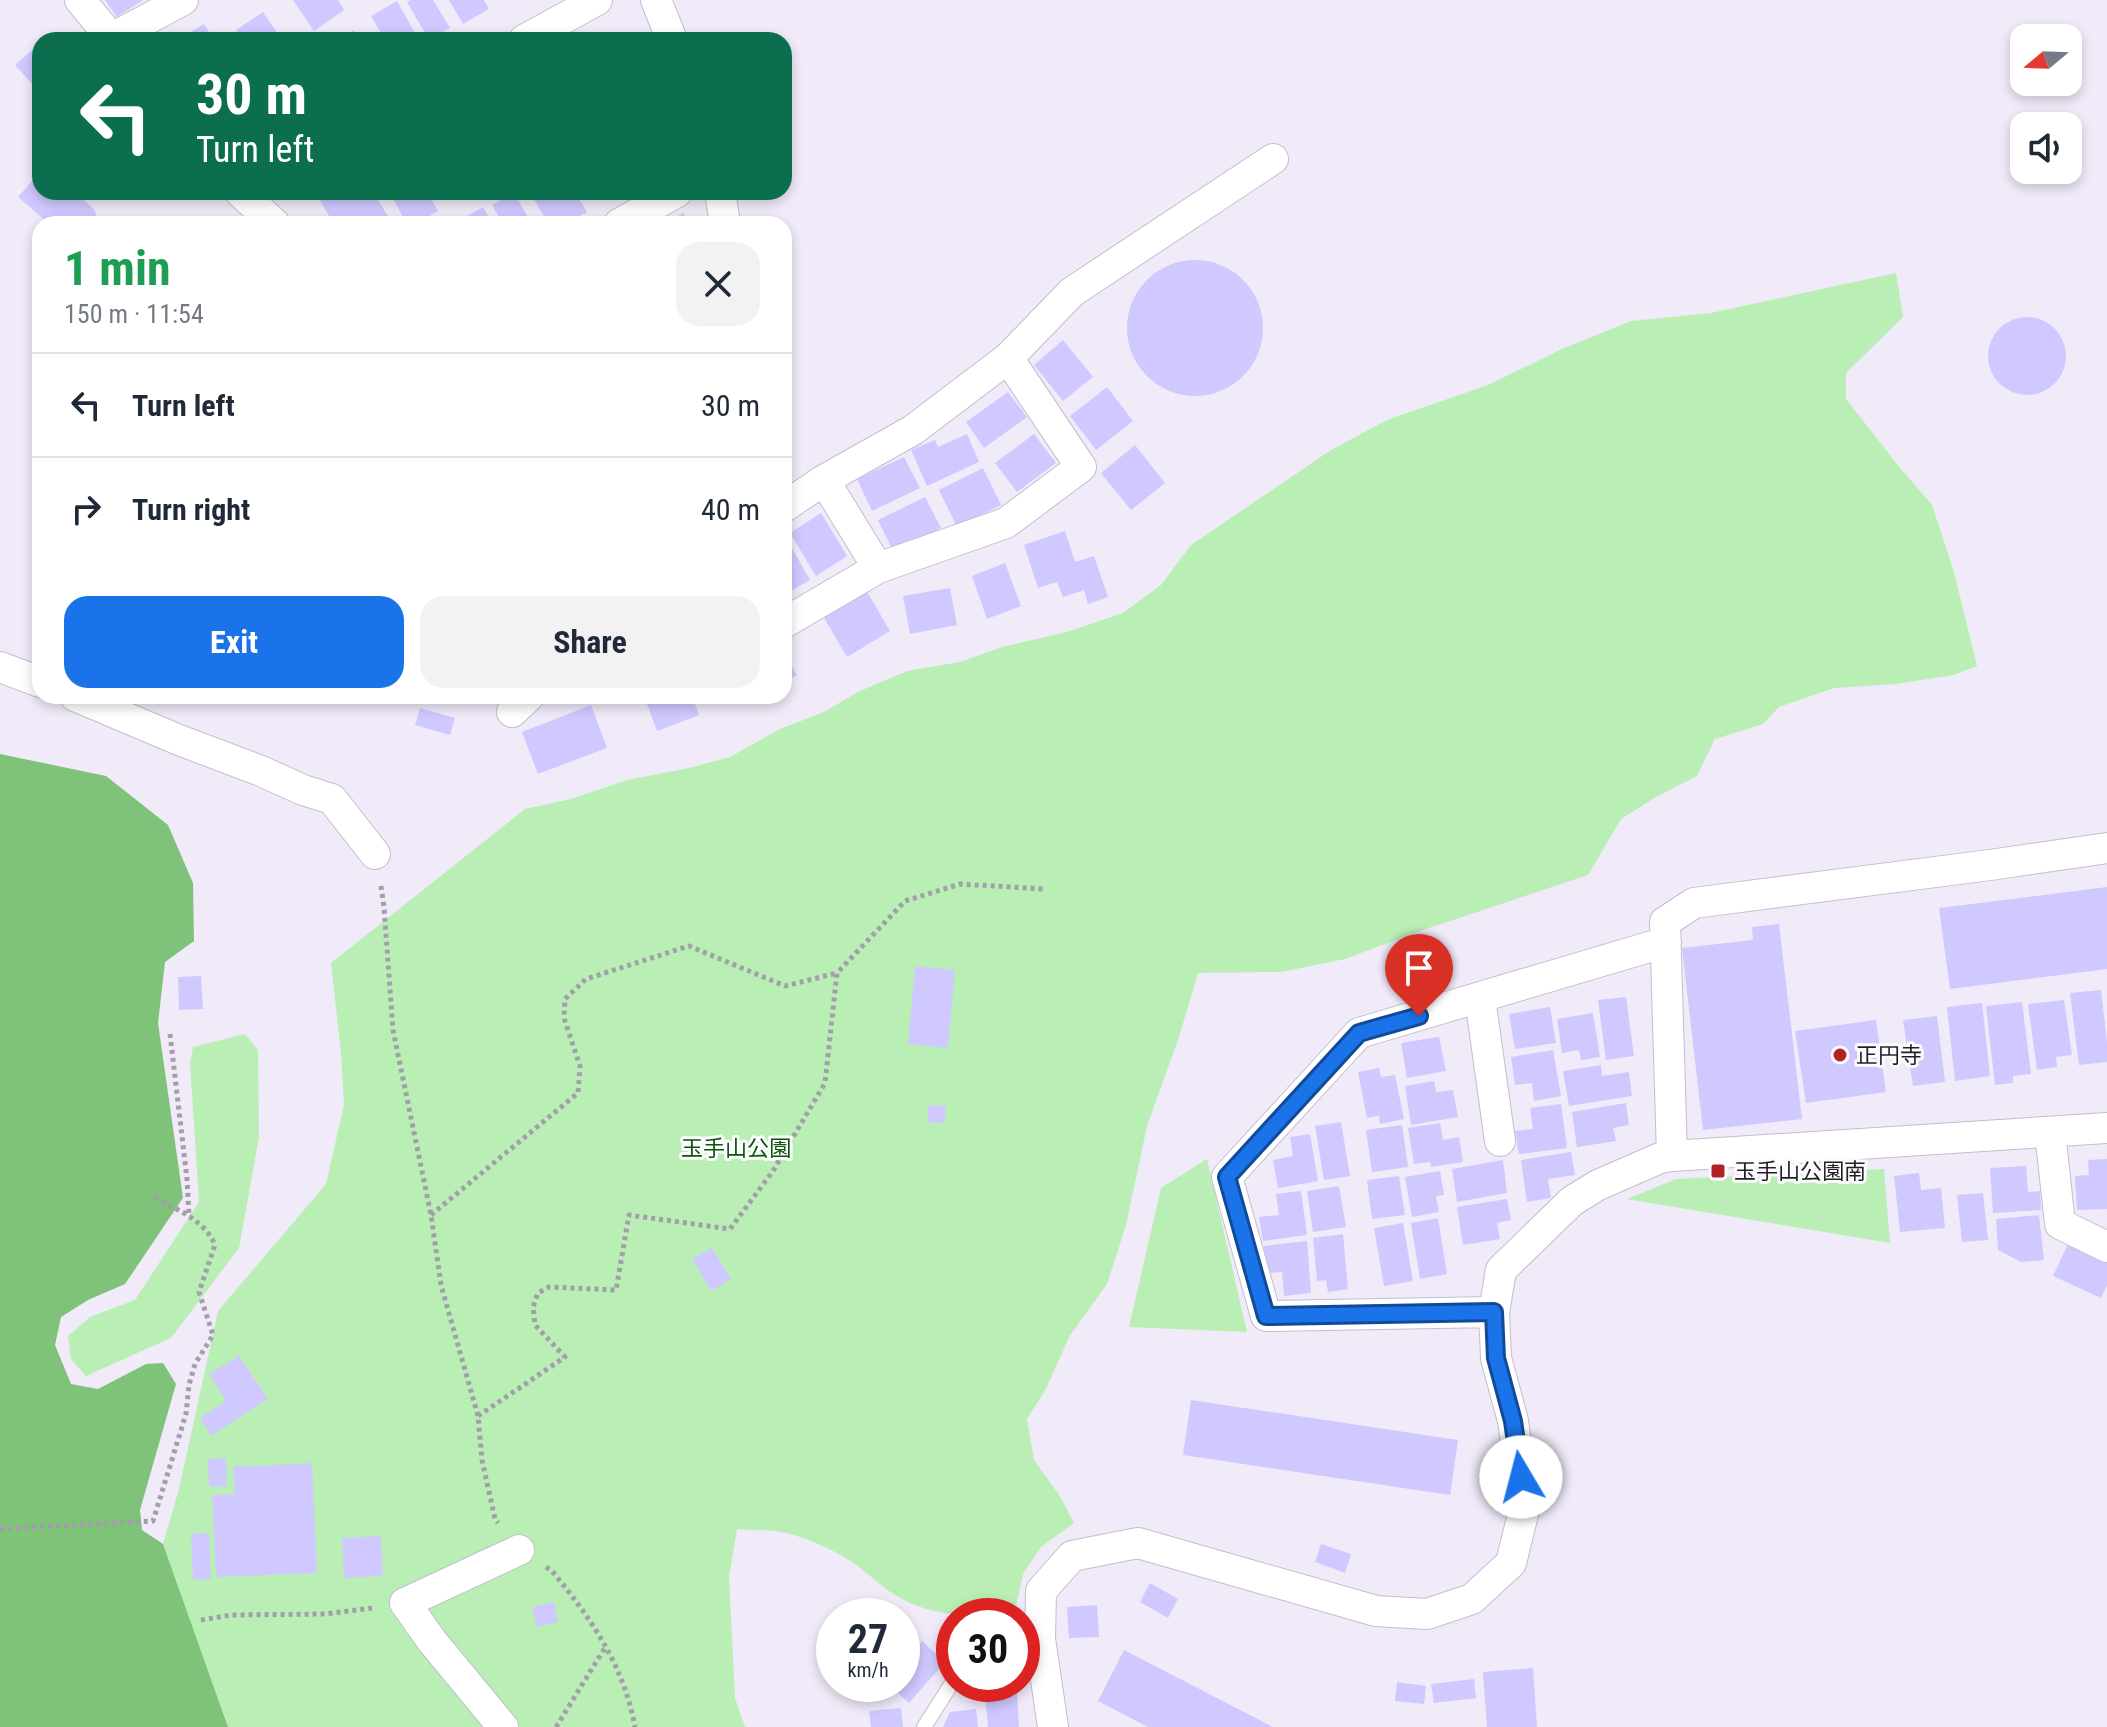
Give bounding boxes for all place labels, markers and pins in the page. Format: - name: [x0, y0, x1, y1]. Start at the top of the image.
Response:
- pin: [1385, 934, 1453, 1016]
- place label: 正円寺: [1856, 1043, 1922, 1068]
- marker: 正円寺: [1831, 1046, 1849, 1064]
- place label: 玉手山公園南: [1734, 1159, 1866, 1184]
- marker: 玉手山公園南: [1709, 1162, 1727, 1180]

